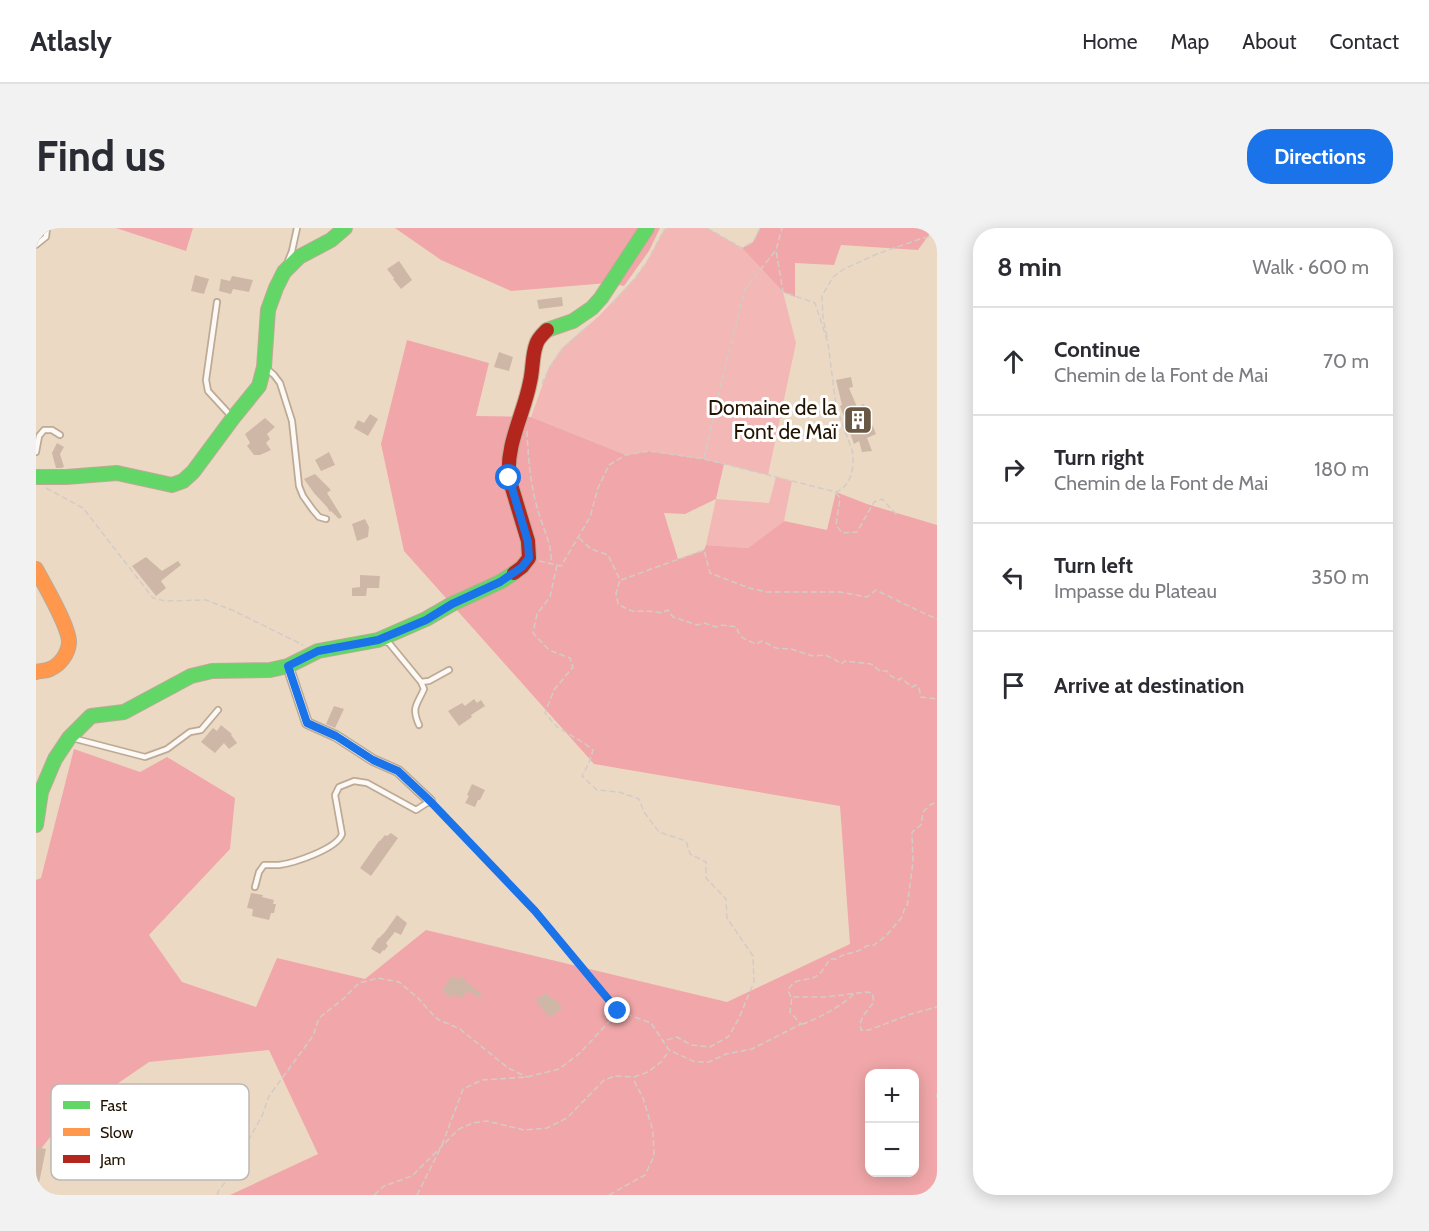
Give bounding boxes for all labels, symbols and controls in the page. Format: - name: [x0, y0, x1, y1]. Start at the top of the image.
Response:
- text: Atlasly: [30, 24, 112, 58]
- text: Home: [1082, 29, 1138, 54]
- text: Map: [1171, 29, 1209, 54]
- text: About: [1242, 29, 1296, 54]
- text: Contact: [1329, 29, 1399, 54]
- button: Directions: [1247, 129, 1393, 184]
- text: Find us: [36, 130, 165, 182]
- text: 8 min: [997, 251, 1062, 283]
- text: Walk · 600 m: [1253, 255, 1369, 279]
- text: Continue: [1054, 336, 1140, 363]
- icon: ahead: [997, 345, 1030, 378]
- text: 70 m: [1323, 349, 1369, 373]
- text: Chemin de la Font de Mai: [1054, 363, 1268, 387]
- place label: Domaine de la Font de Maï: [708, 395, 839, 444]
- building icon: Domaine de la Font de Maï: [842, 404, 874, 436]
- text: Turn right: [1054, 444, 1144, 471]
- icon: right: [997, 453, 1030, 486]
- text: 180 m: [1314, 457, 1369, 481]
- route start: [495, 464, 521, 490]
- text: Chemin de la Font de Mai: [1054, 471, 1268, 495]
- text: Turn left: [1054, 552, 1133, 579]
- icon: left: [997, 561, 1030, 594]
- text: 350 m: [1311, 565, 1369, 589]
- text: Impasse du Plateau: [1054, 579, 1217, 603]
- icon: arrive: [997, 669, 1030, 702]
- text: Arrive at destination: [1054, 672, 1244, 699]
- route end: [604, 997, 630, 1023]
- map controls: [865, 1069, 919, 1177]
- button: +: [865, 1069, 919, 1123]
- legend: [51, 1084, 249, 1180]
- text: Fast: [100, 1096, 128, 1115]
- text: Slow: [100, 1123, 134, 1142]
- button: −: [865, 1123, 919, 1177]
- text: Jam: [99, 1150, 126, 1169]

